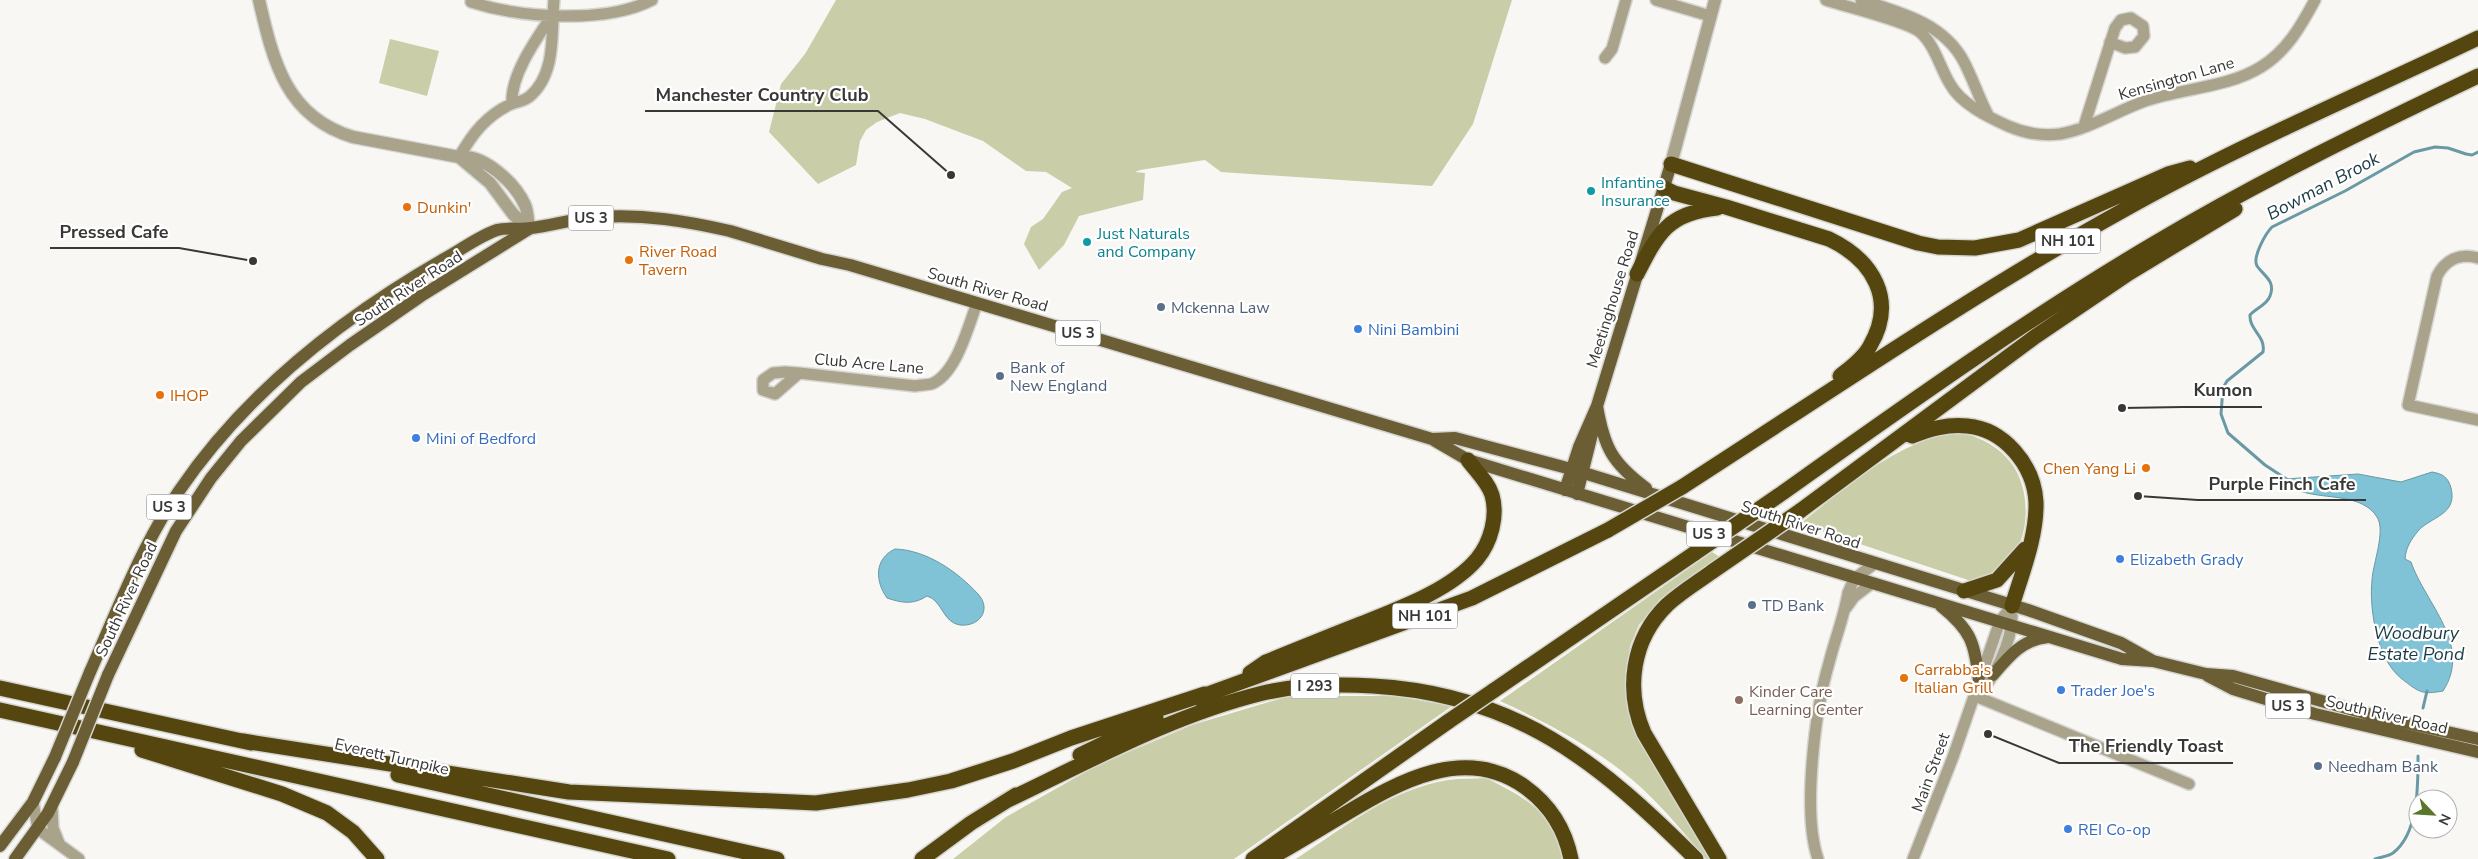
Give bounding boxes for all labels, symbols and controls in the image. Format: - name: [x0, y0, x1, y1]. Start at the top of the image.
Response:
- street label: Kensington Lane: [2116, 52, 2237, 106]
- callout: Manchester Country Club: [645, 78, 878, 111]
- text: Manchester Country Club: [656, 83, 869, 107]
- water label: Bowman Brook: [2262, 146, 2384, 226]
- place label: Infantine Insurance: [1601, 172, 1670, 212]
- marker: Infantine Insurance: [1585, 185, 1597, 197]
- place label: Dunkin': [417, 197, 471, 219]
- marker: Dunkin': [401, 201, 413, 213]
- road number: US 3: [568, 206, 614, 230]
- callout: Pressed Cafe: [50, 215, 179, 248]
- text: Pressed Cafe: [59, 220, 169, 244]
- place label: Just Naturals and Company: [1096, 223, 1197, 263]
- street label: Meetinghouse Road: [1582, 228, 1644, 371]
- road number: NH 101: [2036, 228, 2100, 254]
- marker: Just Naturals and Company: [1081, 236, 1093, 248]
- place label: River Road Tavern: [639, 241, 717, 281]
- street label: South River Road: [350, 246, 467, 332]
- marker: River Road Tavern: [623, 254, 635, 266]
- street label: South River Road: [925, 262, 1051, 318]
- place label: Mckenna Law: [1171, 297, 1270, 319]
- marker: Mckenna Law: [1155, 301, 1167, 313]
- place label: Nini Bambini: [1368, 319, 1459, 341]
- road number: US 3: [1056, 320, 1100, 346]
- marker: Nini Bambini: [1352, 323, 1364, 335]
- street label: Club Acre Lane: [813, 348, 925, 380]
- place label: Bank of New England: [1010, 357, 1107, 397]
- marker: Bank of New England: [994, 370, 1006, 382]
- callout: Kumon: [2183, 374, 2262, 407]
- text: Kumon: [2194, 378, 2252, 402]
- place label: IHOP: [170, 385, 209, 407]
- marker: IHOP: [154, 389, 166, 401]
- place label: Mini of Bedford: [426, 428, 536, 450]
- marker: Mini of Bedford: [410, 432, 422, 444]
- place label: Chen Yang Li: [2043, 458, 2136, 480]
- marker: Chen Yang Li: [2140, 462, 2152, 474]
- callout: Purple Finch Cafe: [2198, 467, 2366, 500]
- text: Purple Finch Cafe: [2208, 472, 2356, 496]
- road number: US 3: [146, 494, 192, 520]
- street label: South River Road: [1738, 495, 1863, 555]
- road number: US 3: [1686, 522, 1732, 546]
- street label: South River Road: [91, 538, 163, 661]
- place label: Elizabeth Grady: [2130, 549, 2244, 571]
- marker: Elizabeth Grady: [2114, 553, 2126, 565]
- place label: TD Bank: [1762, 595, 1825, 617]
- marker: TD Bank: [1746, 599, 1758, 611]
- road number: NH 101: [1392, 604, 1458, 628]
- water label: Woodbury Estate Pond: [2368, 621, 2465, 666]
- place label: Carrabba's Italian Grill: [1914, 659, 1993, 699]
- marker: Carrabba's Italian Grill: [1898, 672, 1910, 684]
- road number: I 293: [1291, 674, 1339, 698]
- place label: Trader Joe's: [2071, 680, 2155, 702]
- place label: Kinder Care Learning Center: [1749, 681, 1864, 721]
- marker: Trader Joe's: [2055, 684, 2067, 696]
- street label: South River Road: [2324, 690, 2450, 740]
- marker: Kinder Care Learning Center: [1733, 694, 1745, 706]
- road number: US 3: [2266, 694, 2310, 718]
- street label: Main Street: [1906, 729, 1956, 815]
- callout: The Friendly Toast: [2059, 730, 2233, 763]
- street label: Everett Turnpike: [332, 733, 451, 781]
- text: The Friendly Toast: [2069, 734, 2223, 758]
- place label: Needham Bank: [2328, 756, 2439, 778]
- marker: Needham Bank: [2312, 760, 2324, 772]
- north arrow: [2408, 789, 2458, 839]
- text: N: [2434, 811, 2455, 828]
- place label: REI Co-op: [2078, 819, 2151, 841]
- marker: REI Co-op: [2062, 823, 2074, 835]

